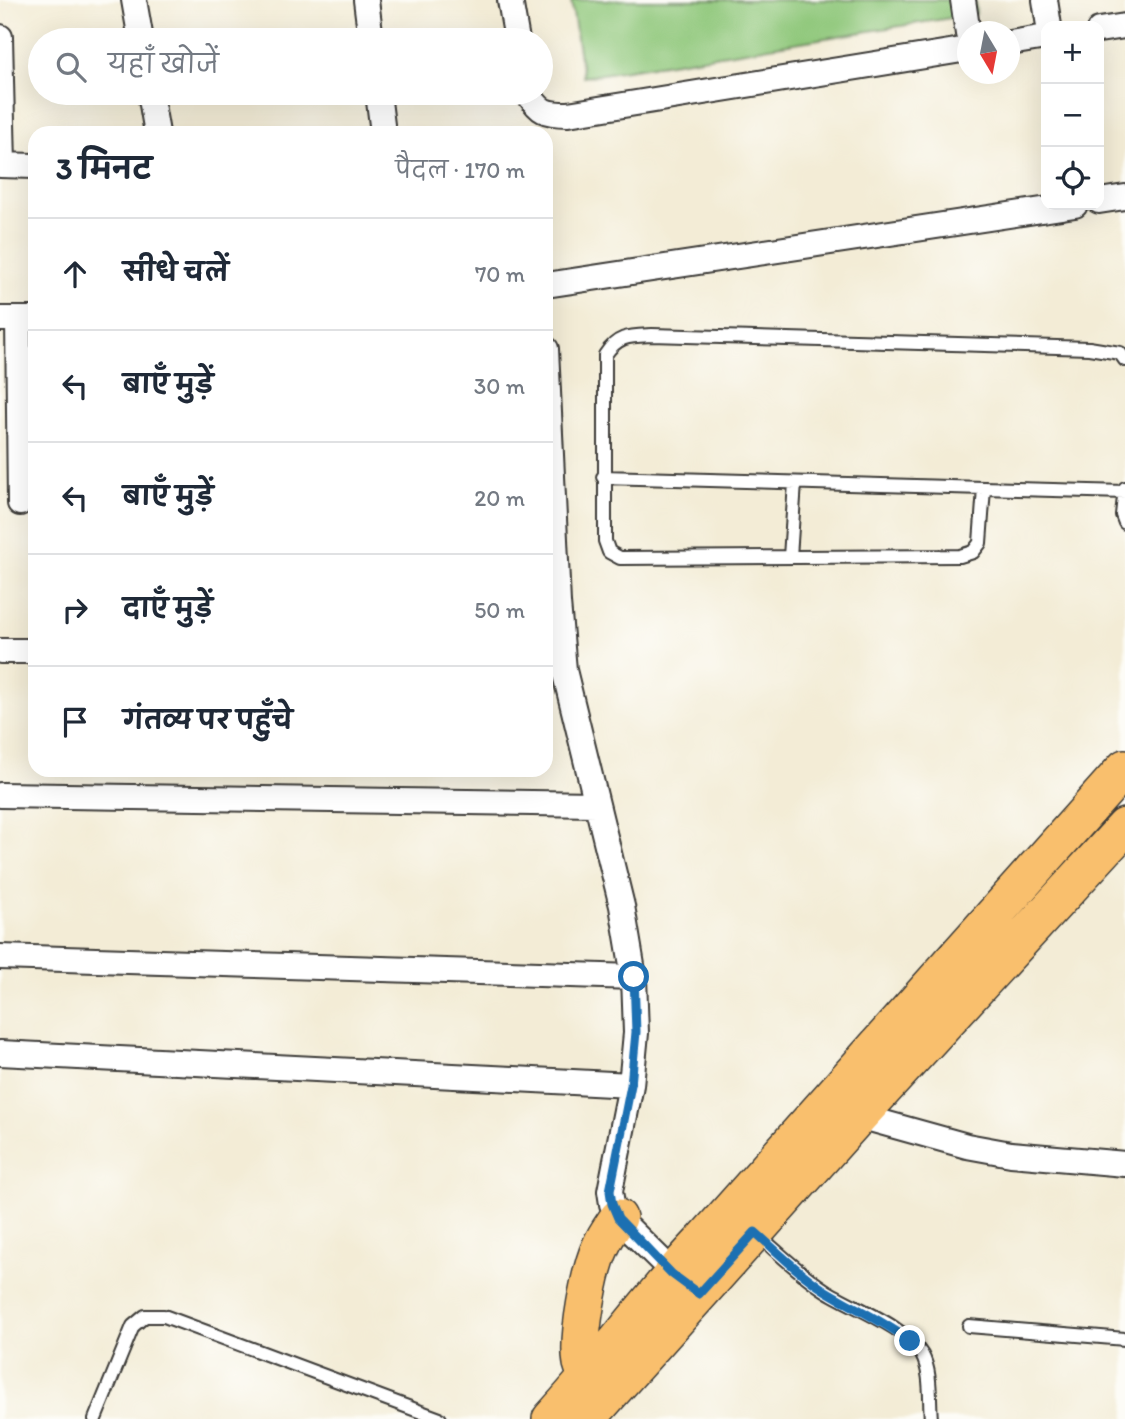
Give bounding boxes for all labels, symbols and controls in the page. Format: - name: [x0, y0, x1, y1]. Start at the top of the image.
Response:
- north arrow: [957, 21, 1020, 84]
- map controls: [1041, 21, 1104, 210]
- button: +: [1041, 21, 1104, 84]
- search box: [28, 28, 553, 105]
- icon: search: [52, 48, 90, 86]
- text: यहाँ खोजें: [108, 48, 219, 80]
- button: −: [1041, 84, 1104, 147]
- button: locate: [1041, 147, 1104, 210]
- text: 3 मिनट: [56, 150, 152, 187]
- text: पैदल · 170 m: [395, 156, 525, 184]
- icon: ahead: [56, 255, 94, 293]
- text: सीधे चलें: [123, 256, 229, 288]
- text: 70 m: [475, 260, 525, 288]
- icon: left: [56, 367, 94, 405]
- text: बाएँ मुड़ें: [123, 368, 213, 400]
- text: 30 m: [474, 372, 525, 400]
- icon: left: [56, 479, 94, 517]
- text: बाएँ मुड़ें: [123, 480, 213, 512]
- text: 20 m: [474, 484, 525, 512]
- icon: right: [56, 591, 94, 629]
- text: दाएँ मुड़ें: [123, 592, 213, 624]
- text: 50 m: [474, 596, 525, 624]
- icon: arrive: [56, 703, 94, 741]
- text: गंतव्य पर पहुँचे: [123, 704, 293, 736]
- route start: [618, 961, 649, 992]
- route end: [894, 1325, 925, 1356]

